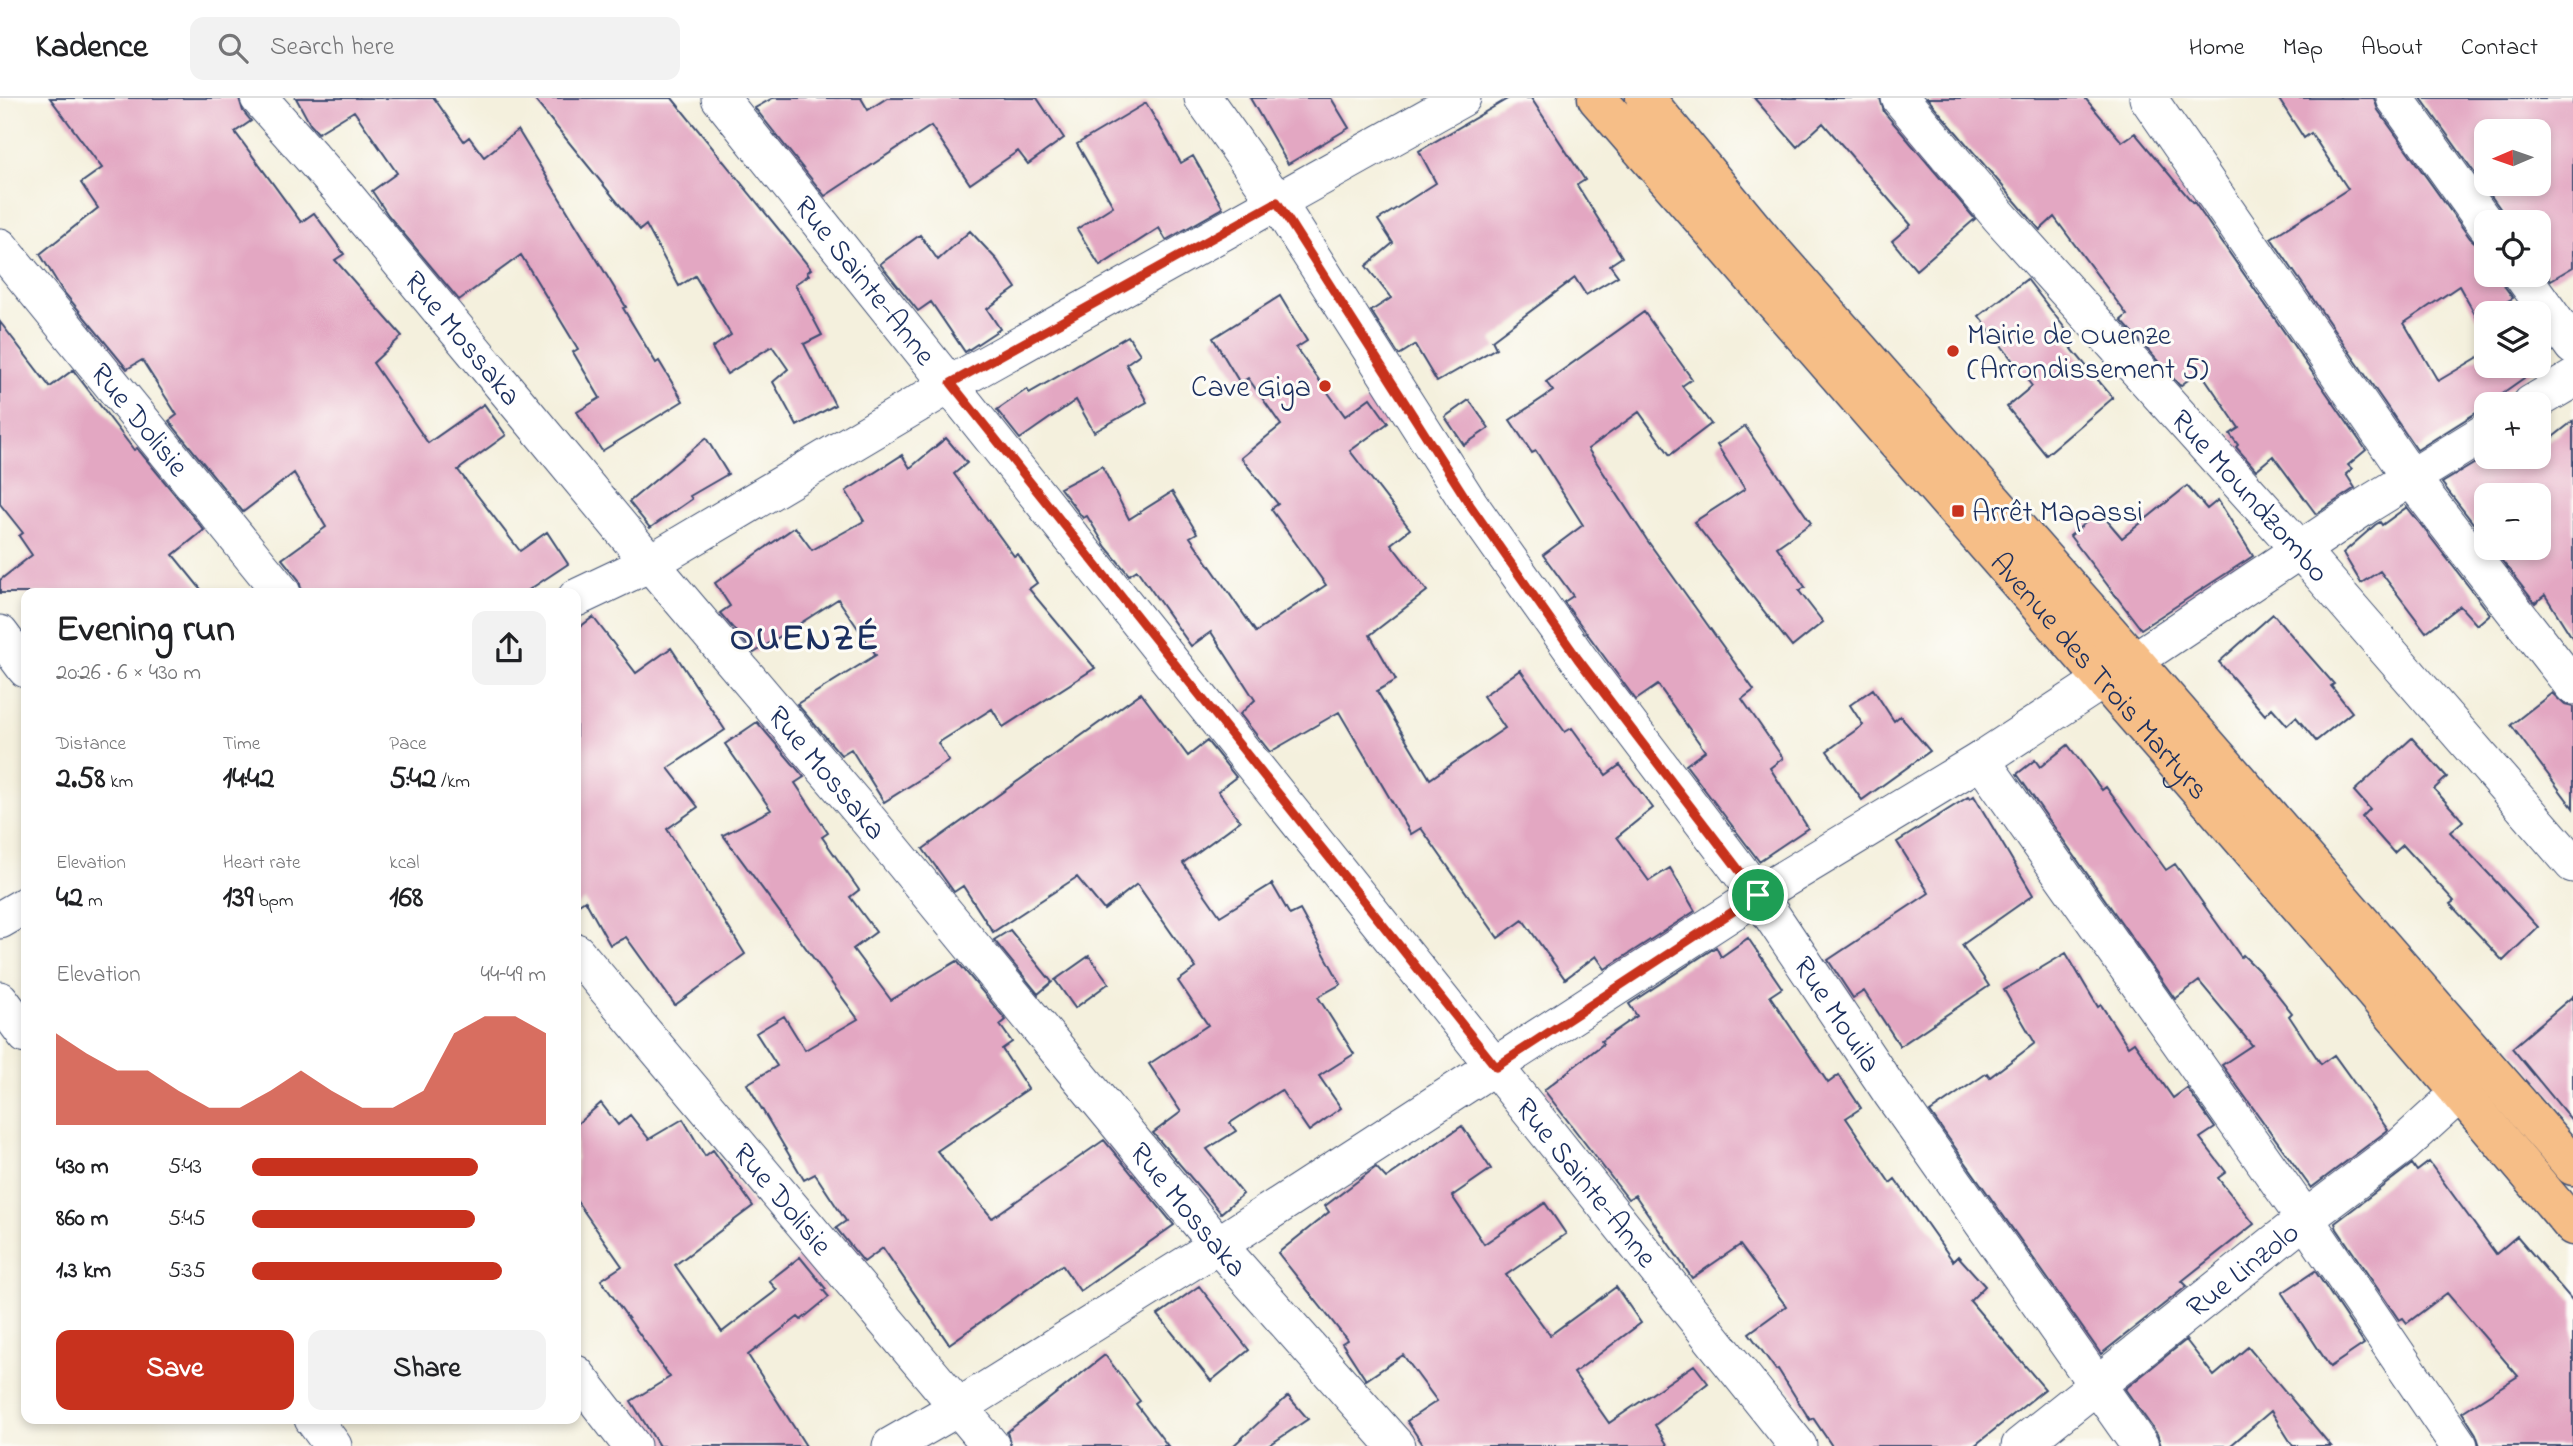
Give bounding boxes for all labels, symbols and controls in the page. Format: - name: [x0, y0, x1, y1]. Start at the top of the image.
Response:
- search box: [190, 17, 680, 80]
- text: Kadence: [35, 24, 148, 72]
- icon: search: [214, 29, 252, 67]
- text: Search here: [270, 29, 394, 67]
- text: Home: [2189, 31, 2245, 66]
- text: Map: [2283, 31, 2323, 66]
- text: About: [2361, 31, 2423, 66]
- text: Contact: [2461, 31, 2538, 66]
- north arrow: [2474, 119, 2552, 196]
- map controls: [2474, 119, 2551, 560]
- street label: Rue Sainte-Anne: [781, 187, 945, 377]
- button: locate: [2474, 210, 2551, 287]
- street label: Rue Mossaka: [391, 262, 530, 417]
- button: layers: [2474, 301, 2551, 378]
- place label: Mairie de Ouenze (Arrondissement 5): [1967, 315, 2209, 393]
- marker: Mairie de Ouenze (Arrondissement 5): [1945, 343, 1961, 359]
- street label: Rue Dolisie: [78, 354, 198, 488]
- place label: Cave Giga: [1191, 367, 1311, 411]
- marker: Cave Giga: [1317, 378, 1333, 394]
- button: +: [2474, 392, 2551, 469]
- street label: Rue Moundzombo: [2158, 401, 2338, 594]
- button: −: [2474, 483, 2551, 560]
- place label: Arrêt Mapassi: [1972, 492, 2143, 536]
- marker: Arrêt Mapassi: [1950, 503, 1966, 519]
- street label: Avenue des Trois Martyrs: [1978, 544, 2218, 811]
- text: Evening run: [56, 603, 235, 659]
- button: share: [472, 611, 546, 685]
- district label: OUENZÉ: [730, 613, 880, 667]
- text: 20:26 · 6 × 430 m: [56, 657, 201, 690]
- street label: Rue Mossaka: [755, 697, 895, 851]
- text: Distance: [56, 731, 126, 758]
- text: Time: [223, 731, 260, 758]
- text: Pace: [389, 731, 426, 758]
- text: 2.58: [56, 758, 105, 802]
- text: 14:42: [223, 758, 274, 802]
- text: 5:42: [389, 758, 436, 802]
- text: km: [105, 769, 133, 796]
- text: /km: [436, 769, 470, 796]
- text: Elevation: [56, 850, 126, 877]
- text: Heart rate: [223, 850, 301, 877]
- text: kcal: [389, 850, 420, 877]
- pin: [1728, 865, 1788, 925]
- icon: arrive: [1739, 876, 1777, 914]
- text: 42: [56, 877, 83, 921]
- text: 139: [223, 877, 254, 921]
- text: 168: [389, 877, 423, 921]
- text: m: [83, 888, 103, 915]
- text: bpm: [254, 888, 294, 915]
- street label: Rue Mouila: [1780, 948, 1891, 1083]
- text: Elevation: [56, 959, 141, 992]
- text: 44–49 m: [480, 959, 546, 992]
- street label: Rue Sainte-Anne: [1503, 1089, 1667, 1279]
- street label: Rue Dolisie: [720, 1134, 842, 1267]
- street label: Rue Mossaka: [1117, 1134, 1256, 1289]
- text: 430 m: [56, 1151, 109, 1184]
- text: 5:43: [168, 1151, 202, 1184]
- text: 860 m: [56, 1203, 108, 1236]
- text: 5:45: [168, 1203, 206, 1236]
- street label: Rue Linzolo: [2178, 1212, 2310, 1330]
- text: 1.3 km: [56, 1255, 111, 1288]
- text: 5:35: [168, 1255, 206, 1288]
- button: Save: [56, 1330, 294, 1410]
- button: Share: [308, 1330, 546, 1410]

